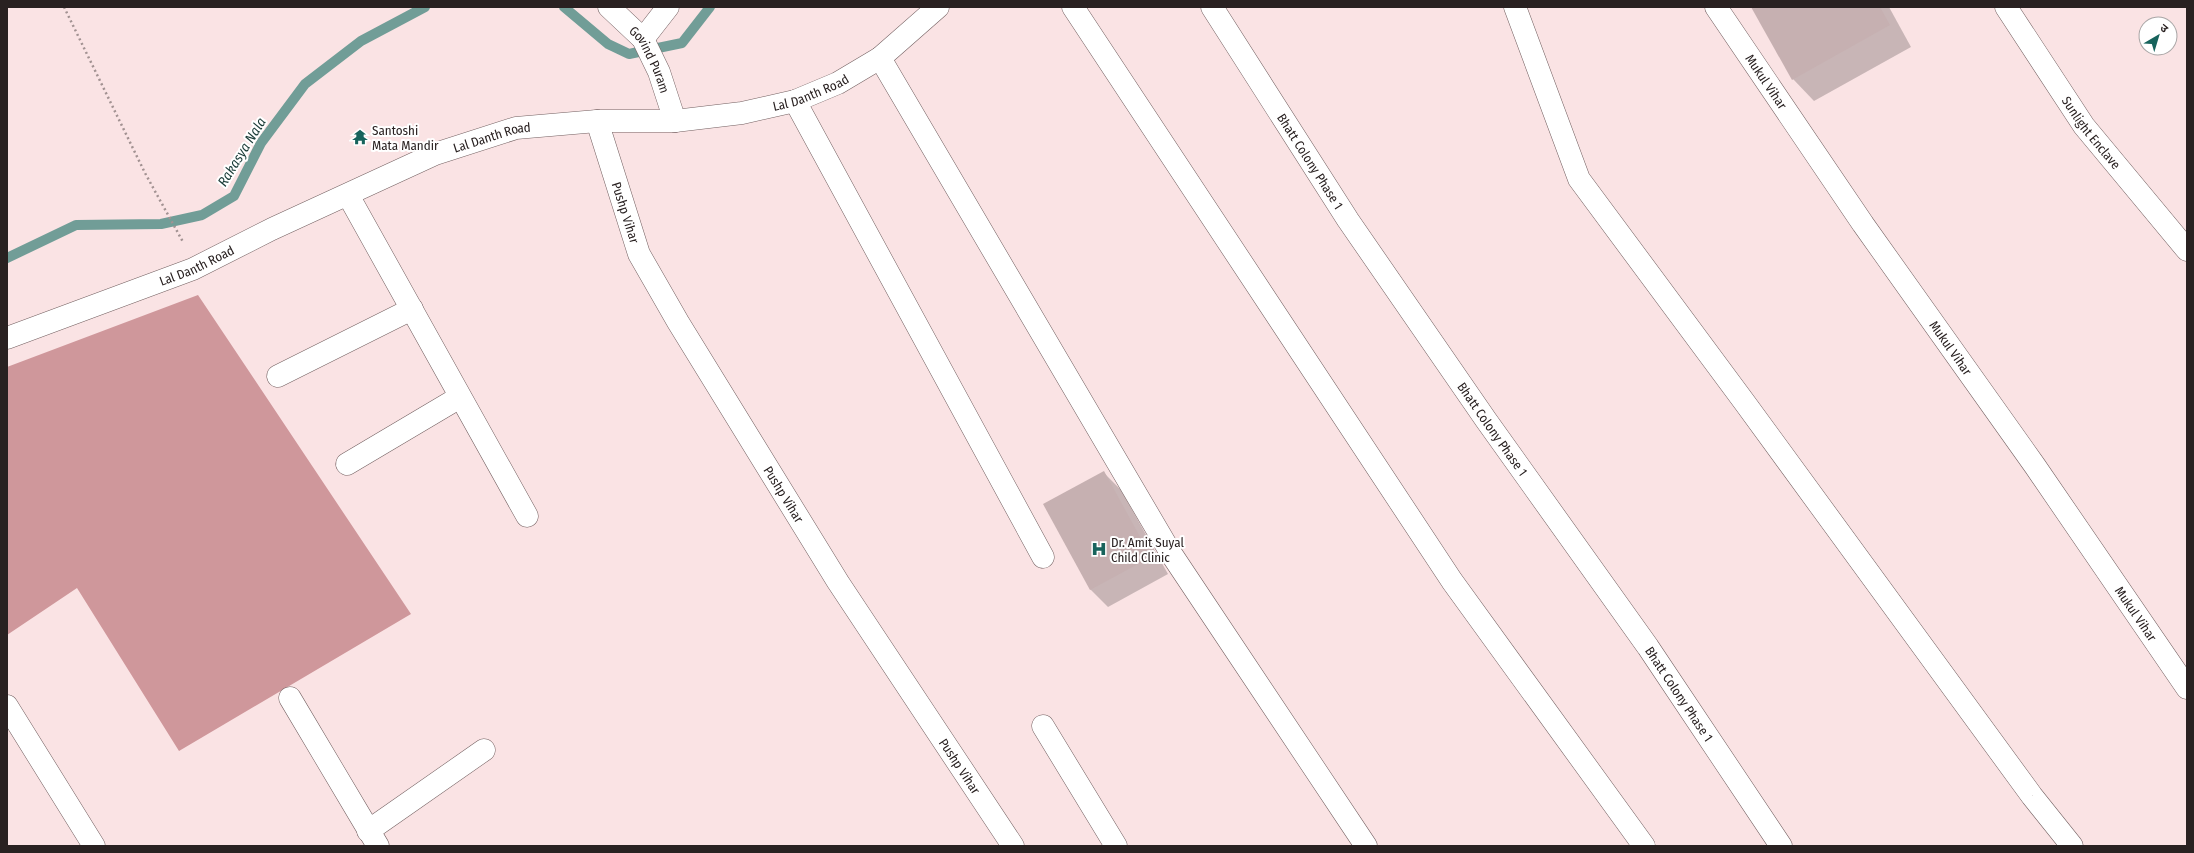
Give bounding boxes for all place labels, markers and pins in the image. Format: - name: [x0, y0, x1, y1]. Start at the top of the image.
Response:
- place label: Santoshi Mata Mandir: [372, 123, 439, 153]
- temple icon: Santoshi Mata Mandir: [351, 128, 369, 146]
- place label: Dr. Amit Suyal Child Clinic: [1111, 535, 1184, 565]
- hospital icon: Dr. Amit Suyal Child Clinic: [1090, 540, 1108, 558]

